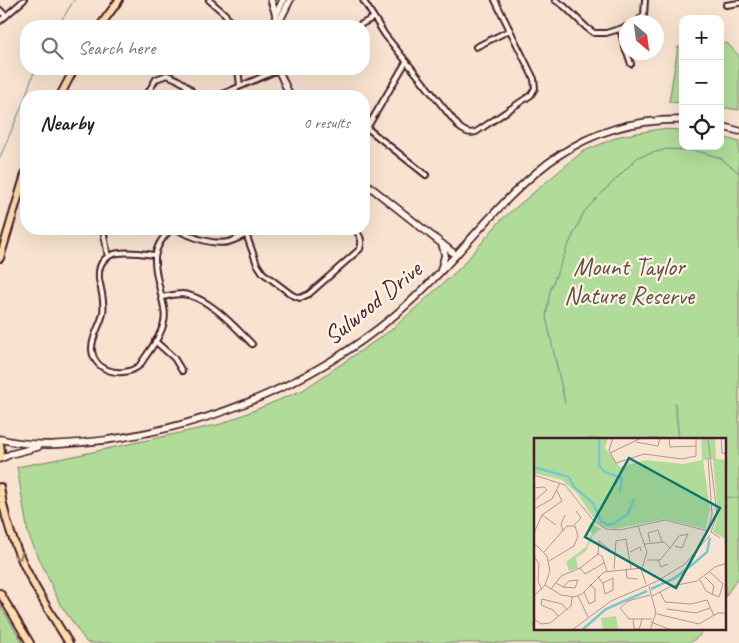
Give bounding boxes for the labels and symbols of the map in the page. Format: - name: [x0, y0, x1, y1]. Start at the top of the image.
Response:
- north arrow: [619, 15, 664, 60]
- park label: Mount Taylor Nature Reserve: [564, 251, 696, 312]
- street label: Sulwood Drive: [317, 252, 430, 352]
- inset map: [534, 438, 726, 630]
- one-way arrow: [13, 551, 23, 560]

